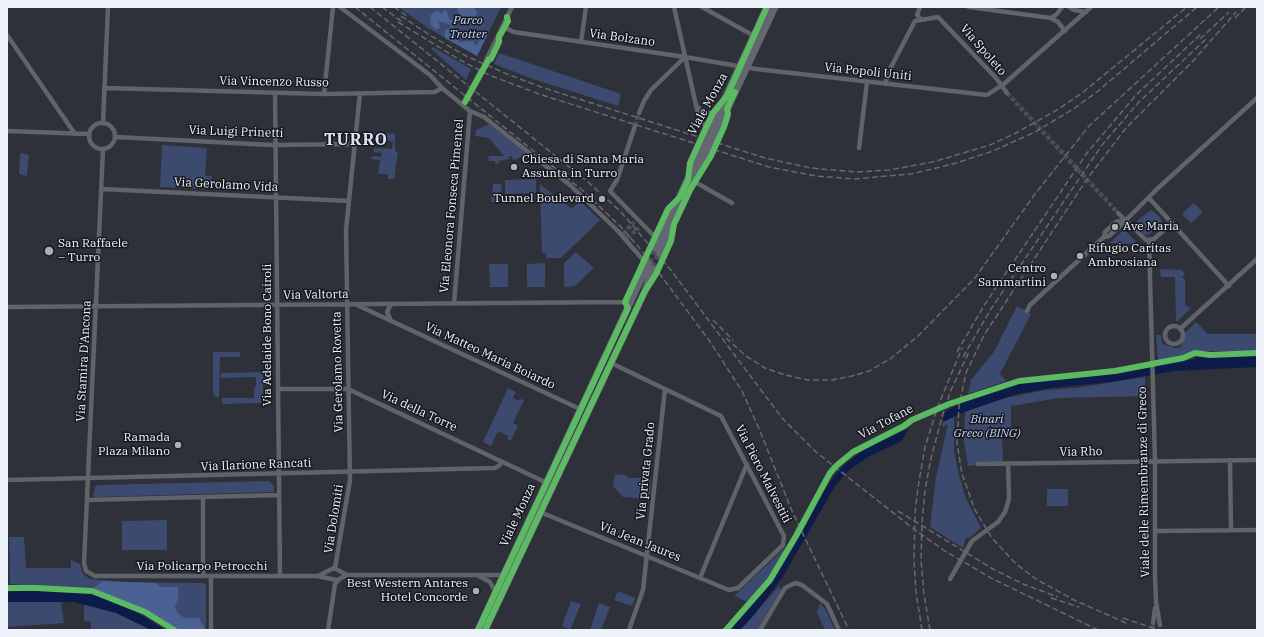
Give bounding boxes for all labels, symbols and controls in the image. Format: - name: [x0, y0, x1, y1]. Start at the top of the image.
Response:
- park label: Parco Trotter: [449, 14, 487, 42]
- street label: Via Spoleto: [957, 21, 1009, 79]
- street label: Via Bolzano: [588, 26, 656, 50]
- street label: Via Popoli Uniti: [824, 60, 912, 84]
- street label: Viale Monza: [685, 71, 731, 137]
- street label: Via Vincenzo Russo: [219, 74, 329, 90]
- street label: Via Eleonora Fonseca Pimentel: [437, 118, 467, 294]
- street label: Via Luigi Prinetti: [188, 123, 284, 141]
- district label: TURRO: [324, 130, 388, 150]
- place label: Chiesa di Santa Maria Assunta in Turro: [522, 153, 644, 181]
- marker: Chiesa di Santa Maria Assunta in Turro: [509, 162, 519, 172]
- street label: Via Gerolamo Vida: [173, 175, 279, 195]
- place label: Tunnel Boulevard: [493, 192, 594, 206]
- marker: Tunnel Boulevard: [597, 194, 607, 204]
- place label: Ave Maria: [1123, 220, 1179, 234]
- marker: Ave Maria: [1110, 222, 1120, 232]
- place label: San Raffaele – Turro: [58, 237, 128, 265]
- place label: Rifugio Caritas Ambrosiana: [1088, 242, 1171, 270]
- marker: San Raffaele – Turro: [43, 245, 55, 257]
- marker: Rifugio Caritas Ambrosiana: [1075, 251, 1085, 261]
- place label: Centro Sammartini: [978, 262, 1046, 290]
- street label: Via Adelaide Bono Cairoli: [261, 264, 275, 406]
- marker: Centro Sammartini: [1049, 271, 1059, 281]
- street label: Via Valtorta: [283, 287, 349, 303]
- street label: Via Stamira D'Ancona: [74, 300, 94, 422]
- street label: Via Gerolamo Rovetta: [330, 311, 346, 433]
- street label: Via Matteo Maria Boiardo: [423, 319, 557, 393]
- street label: Viale delle Rimembranze di Greco: [1135, 386, 1153, 578]
- street label: Via della Torre: [379, 387, 459, 435]
- street label: Via Tofane: [856, 402, 916, 442]
- park label: Binari Greco (BING): [953, 413, 1021, 441]
- street label: Via privata Grado: [634, 421, 658, 521]
- street label: Via Piero Malvestiti: [732, 422, 794, 526]
- place label: Ramada Plaza Milano: [98, 431, 170, 459]
- marker: Ramada Plaza Milano: [173, 440, 183, 450]
- street label: Via Rho: [1059, 444, 1103, 460]
- street label: Via Ilarione Rancati: [200, 456, 312, 474]
- street label: Viale Monza: [497, 481, 539, 549]
- street label: Via Dolomiti: [321, 483, 347, 555]
- street label: Via Jean Jaures: [597, 519, 683, 565]
- street label: Via Policarpo Petrocchi: [137, 560, 267, 574]
- place label: Best Western Antares Hotel Concorde: [347, 577, 468, 605]
- marker: Best Western Antares Hotel Concorde: [471, 586, 481, 596]

